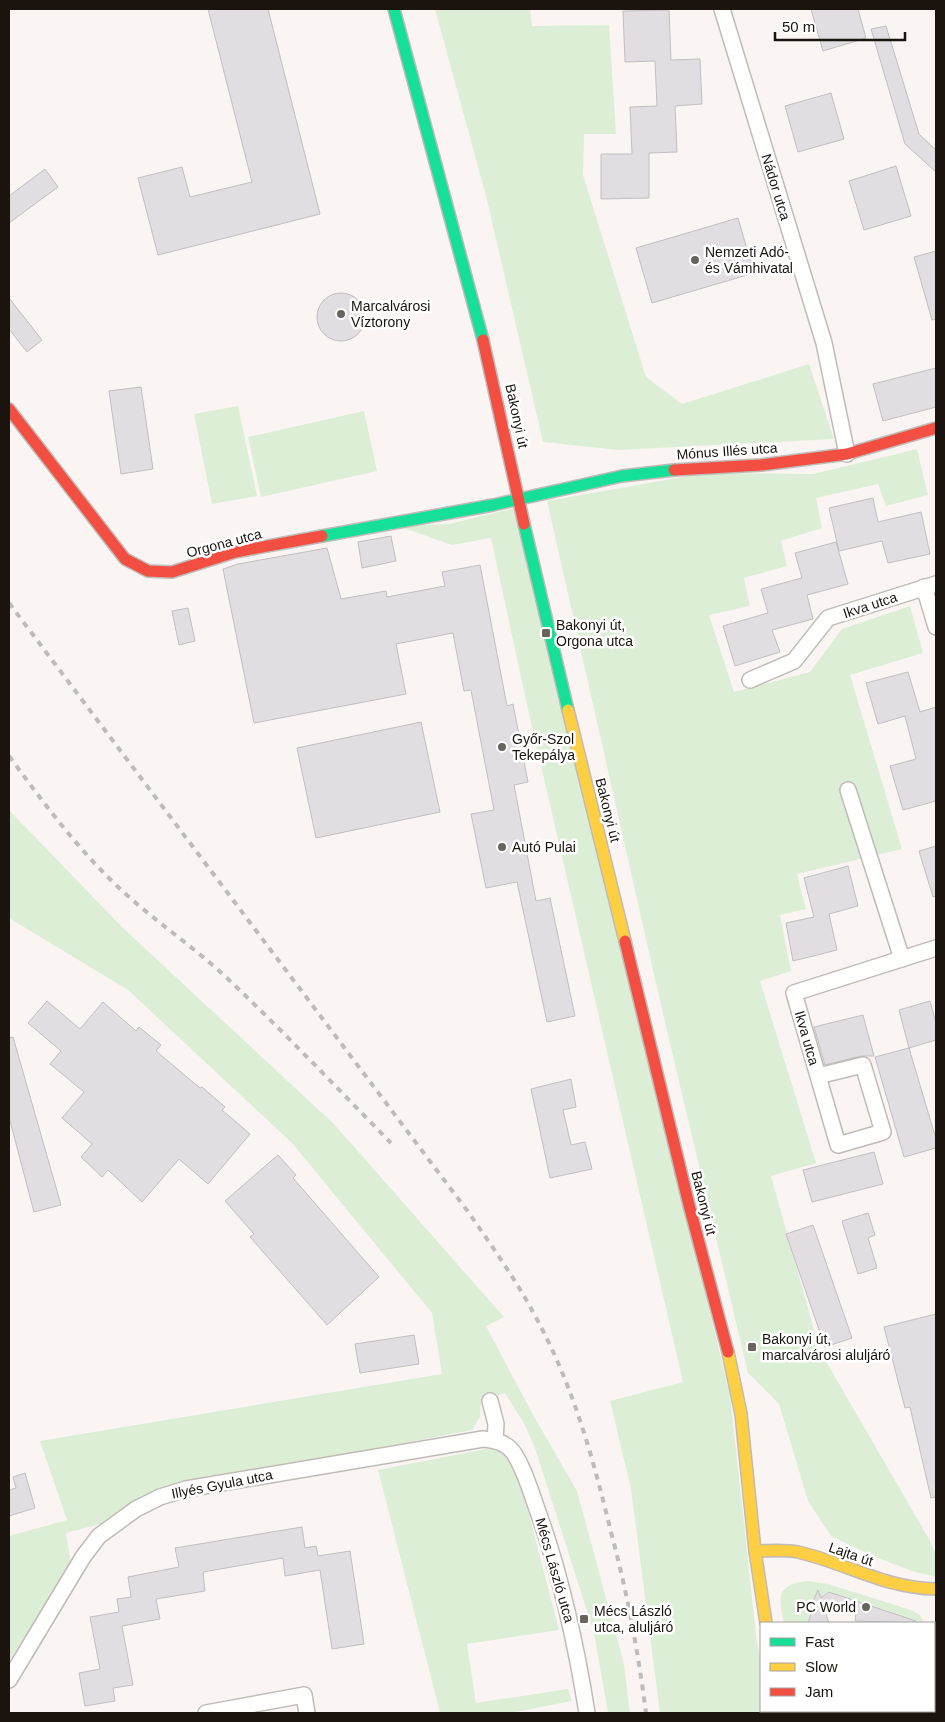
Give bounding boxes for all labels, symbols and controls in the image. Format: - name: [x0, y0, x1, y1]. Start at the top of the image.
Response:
- scale bar: [775, 10, 905, 42]
- text: 50 m: [782, 18, 815, 35]
- street label: Nádor utca: [758, 152, 794, 222]
- place label: Nemzeti Adó- és Vámhivatal: [705, 244, 793, 276]
- marker: Nemzeti Adó- és Vámhivatal: [689, 254, 701, 266]
- place label: Marcalvárosi Víztorony: [351, 298, 430, 330]
- marker: Marcalvárosi Víztorony: [335, 308, 347, 320]
- street label: Bakonyi út: [502, 382, 532, 450]
- street label: Mónus Illés utca: [676, 439, 778, 463]
- street label: Orgona utca: [185, 525, 263, 561]
- street label: Ikva utca: [841, 589, 899, 621]
- place label: Bakonyi út, Orgona utca: [556, 617, 633, 649]
- marker: Bakonyi út, Orgona utca: [540, 627, 552, 639]
- place label: Győr-Szol Tekepálya: [512, 731, 575, 763]
- marker: Győr-Szol Tekepálya: [496, 741, 508, 753]
- street label: Bakonyi út: [592, 776, 624, 844]
- place label: Autó Pulai: [512, 839, 576, 855]
- marker: Autó Pulai: [496, 841, 508, 853]
- street label: Ikva utca: [792, 1009, 822, 1067]
- street label: Bakonyi út: [688, 1169, 720, 1237]
- place label: Bakonyi út, marcalvárosi aluljáró: [762, 1331, 891, 1363]
- marker: Bakonyi út, marcalvárosi aluljáró: [746, 1341, 758, 1353]
- street label: Illyés Gyula utca: [170, 1466, 274, 1502]
- street label: Mécs László utca: [532, 1516, 578, 1624]
- street label: Lajta út: [827, 1539, 875, 1569]
- place label: PC World: [796, 1599, 856, 1615]
- marker: PC World: [860, 1601, 872, 1613]
- place label: Mécs László utca, aluljáró: [594, 1603, 674, 1635]
- marker: Mécs László utca, aluljáró: [578, 1613, 590, 1625]
- legend: [760, 1622, 935, 1712]
- text: Fast: [805, 1633, 835, 1650]
- text: Slow: [805, 1658, 838, 1675]
- text: Jam: [805, 1683, 833, 1700]

